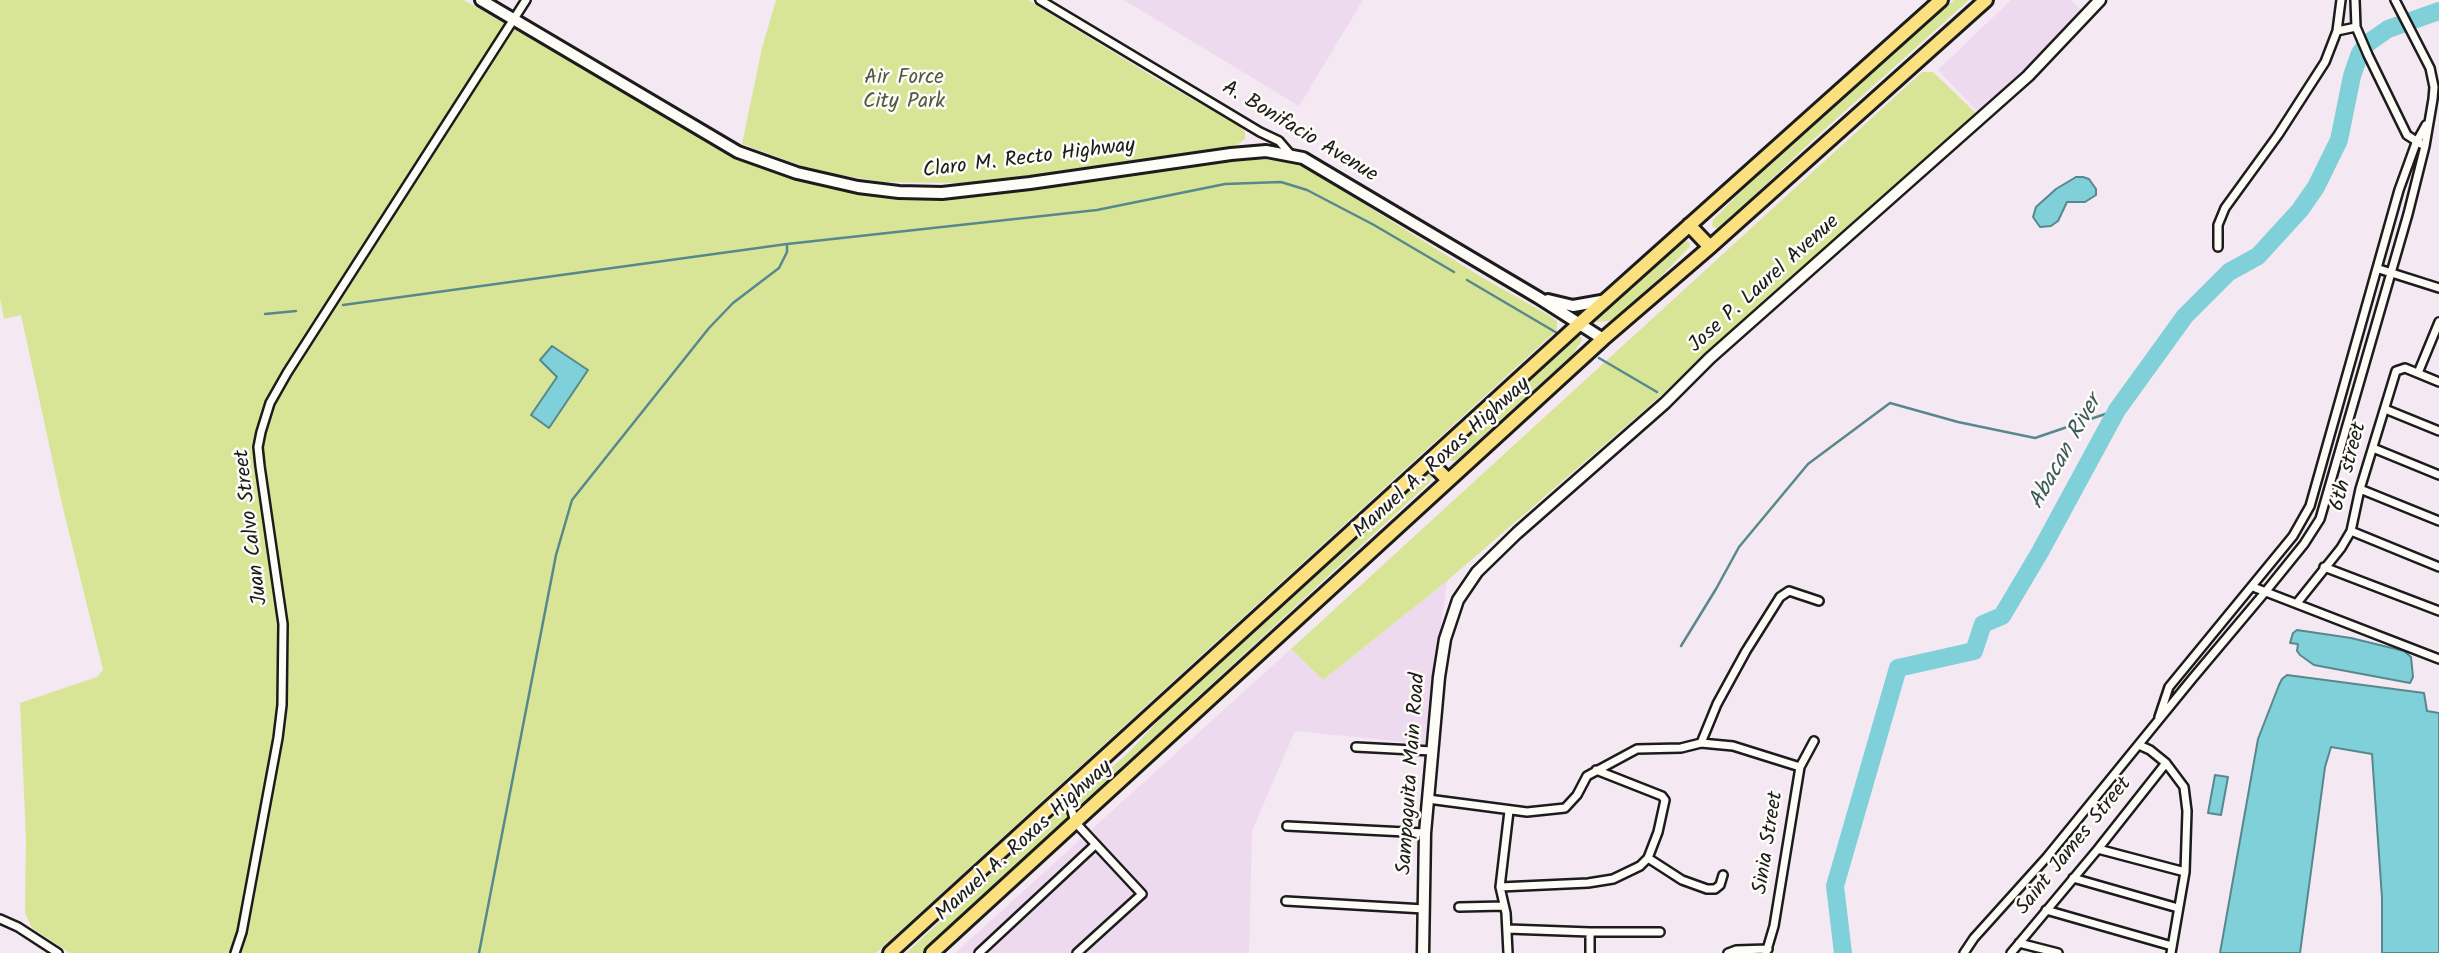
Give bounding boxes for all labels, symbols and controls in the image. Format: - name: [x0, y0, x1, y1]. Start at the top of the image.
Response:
- park label: Air Force City Park: [863, 66, 945, 116]
- street label: A. Bonifacio Avenue: [1217, 77, 1381, 189]
- street label: Claro M. Recto Highway: [921, 134, 1137, 186]
- street label: Jose P. Laurel Avenue: [1684, 211, 1846, 359]
- street label: Manuel A. Roxas Highway: [1349, 373, 1537, 545]
- water label: Abacan River: [2024, 391, 2110, 515]
- street label: 6th street: [2326, 420, 2374, 514]
- street label: Juan Calvo Street: [231, 448, 275, 606]
- street label: Sampaguita Main Road: [1393, 672, 1433, 876]
- street label: Manuel A. Roxas Highway: [931, 756, 1119, 928]
- street label: Saint James Street: [2012, 773, 2138, 921]
- street label: Sinia Street: [1749, 790, 1791, 896]

